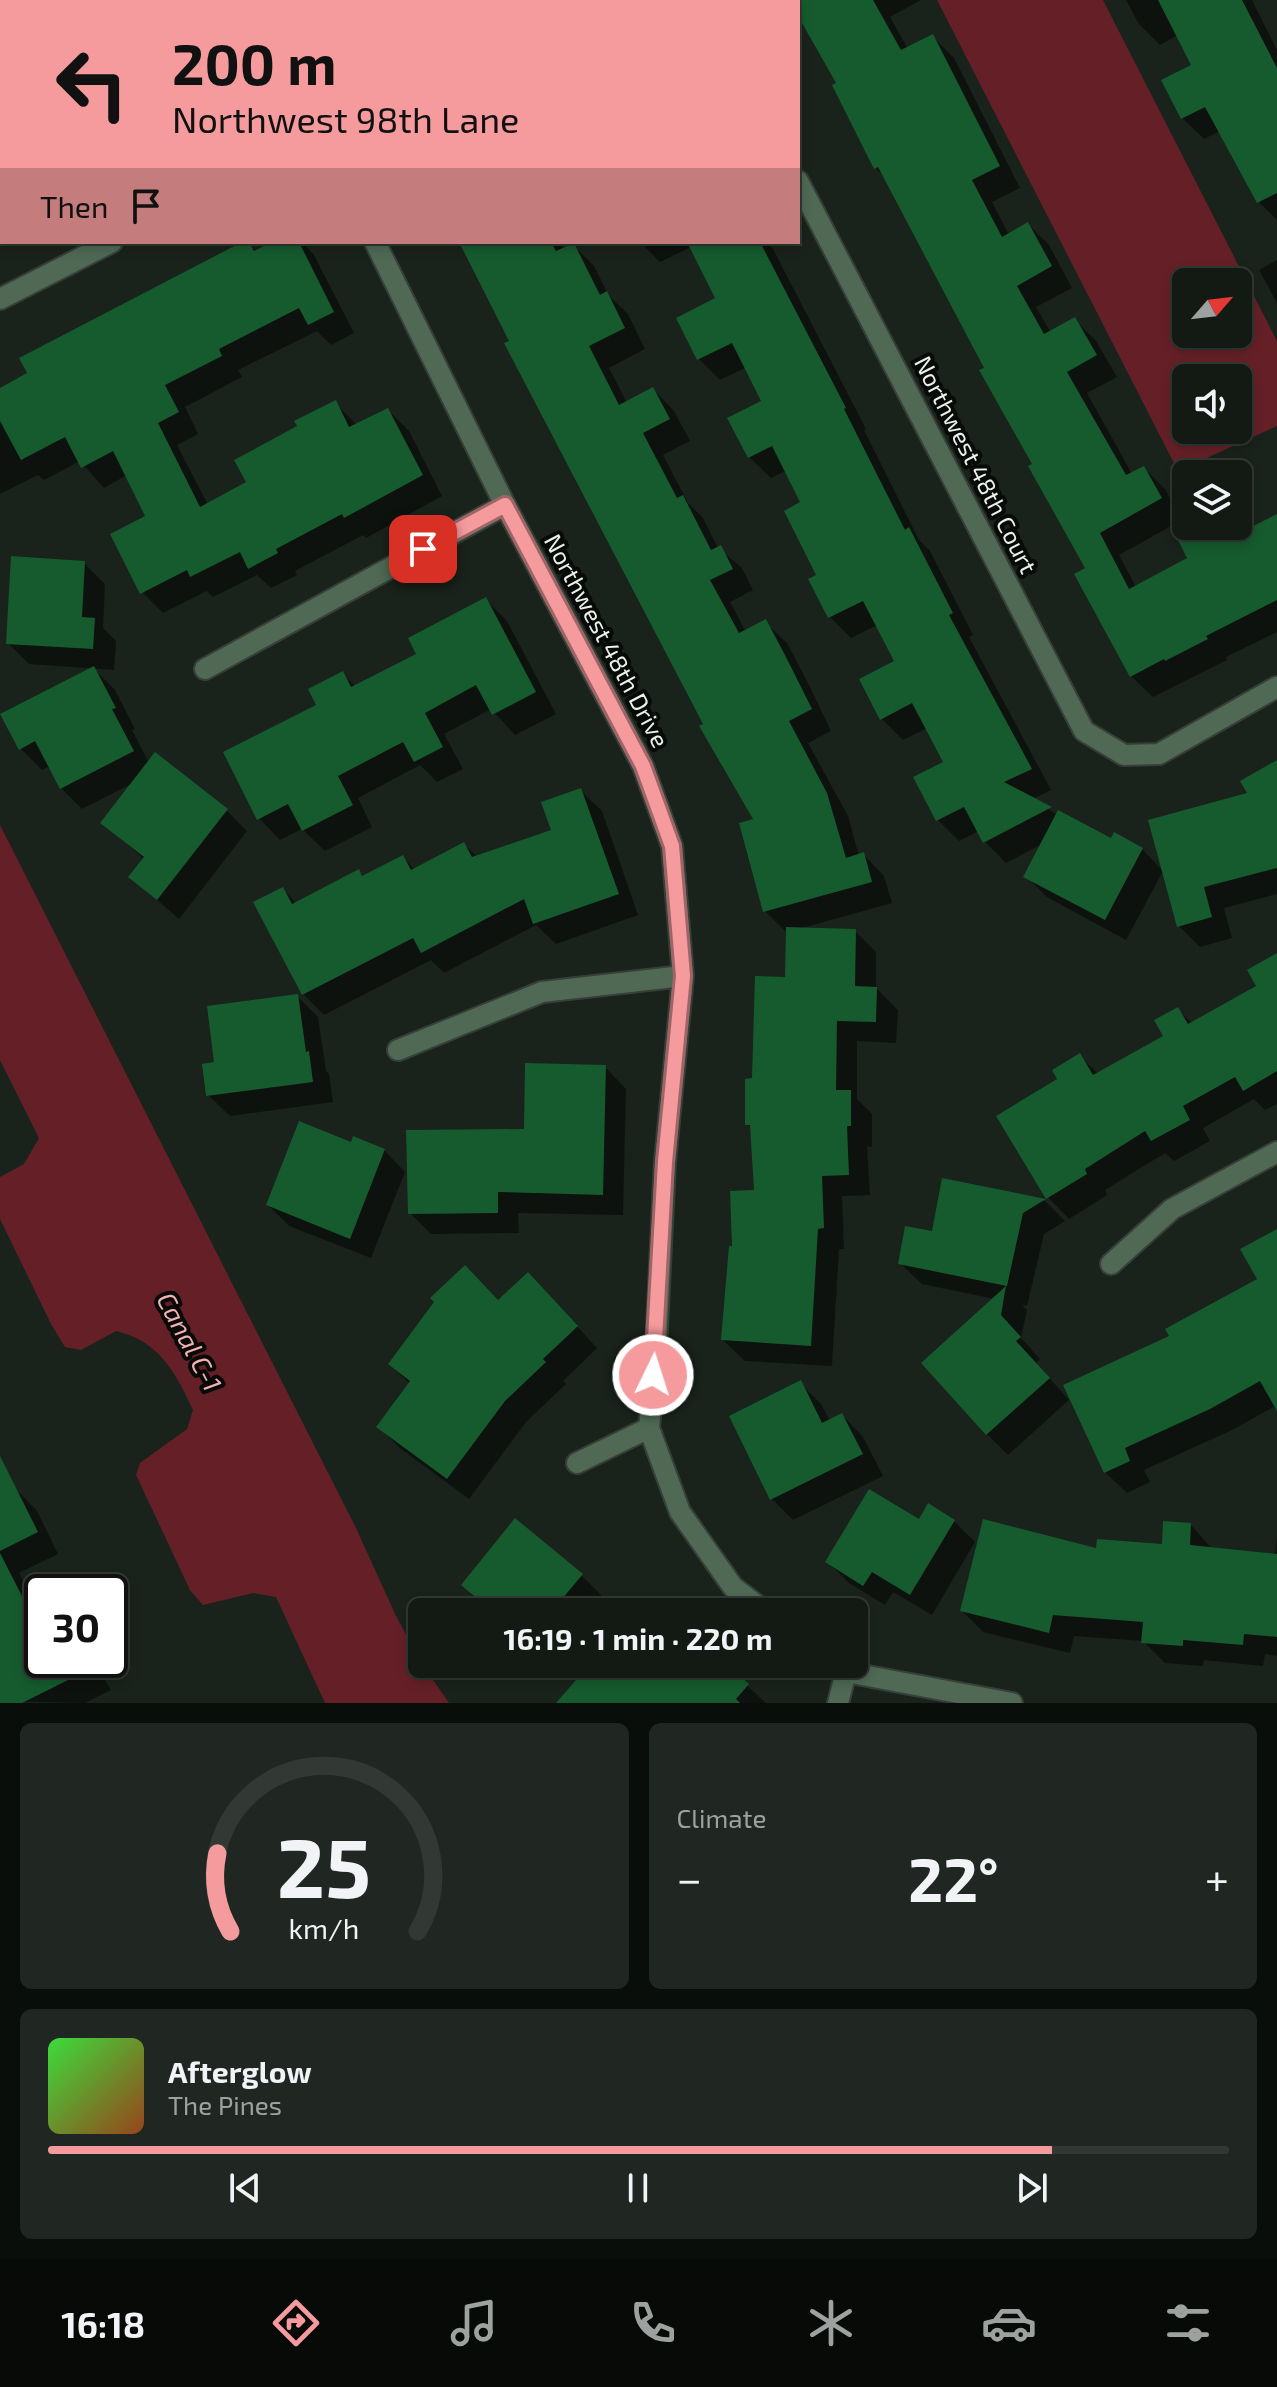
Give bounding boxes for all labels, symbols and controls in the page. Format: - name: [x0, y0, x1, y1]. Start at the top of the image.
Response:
- text: 200 m: [172, 29, 337, 96]
- icon: left: [40, 32, 144, 136]
- text: Northwest 98th Lane: [172, 97, 519, 140]
- icon: arrive: [124, 184, 168, 228]
- text: Then: [40, 188, 108, 224]
- north arrow: [1172, 268, 1252, 348]
- map controls: [1172, 268, 1252, 540]
- street label: Northwest 48th Court: [909, 351, 1044, 578]
- button: sound: [1172, 364, 1252, 444]
- button: layers: [1172, 460, 1252, 540]
- pin: [389, 515, 457, 583]
- icon: arrive: [401, 527, 445, 571]
- street label: Northwest 48th Drive: [539, 529, 676, 752]
- water label: Canal C-1: [151, 1287, 229, 1396]
- position arrow: [611, 1333, 695, 1417]
- speed limit sign: 30: [24, 1574, 128, 1678]
- text: 16:19 · 1 min · 220 m: [504, 1620, 772, 1656]
- text: Climate: [677, 1802, 766, 1833]
- text: 25: [277, 1815, 371, 1915]
- text: 22°: [908, 1842, 999, 1914]
- text: −: [677, 1851, 702, 1904]
- text: +: [1205, 1851, 1229, 1904]
- text: km/h: [289, 1910, 360, 1945]
- text: Afterglow: [168, 2053, 312, 2089]
- text: The Pines: [168, 2089, 282, 2120]
- icon: previous: [223, 2166, 267, 2210]
- icon: pause: [616, 2166, 660, 2210]
- icon: next: [1010, 2166, 1054, 2210]
- icon: directions: [268, 2295, 324, 2351]
- icon: music: [446, 2295, 502, 2351]
- icon: phone: [625, 2295, 681, 2351]
- icon: climate: [803, 2295, 859, 2351]
- icon: car: [981, 2295, 1037, 2351]
- icon: filters: [1160, 2295, 1216, 2351]
- text: 16:18: [61, 2302, 145, 2345]

